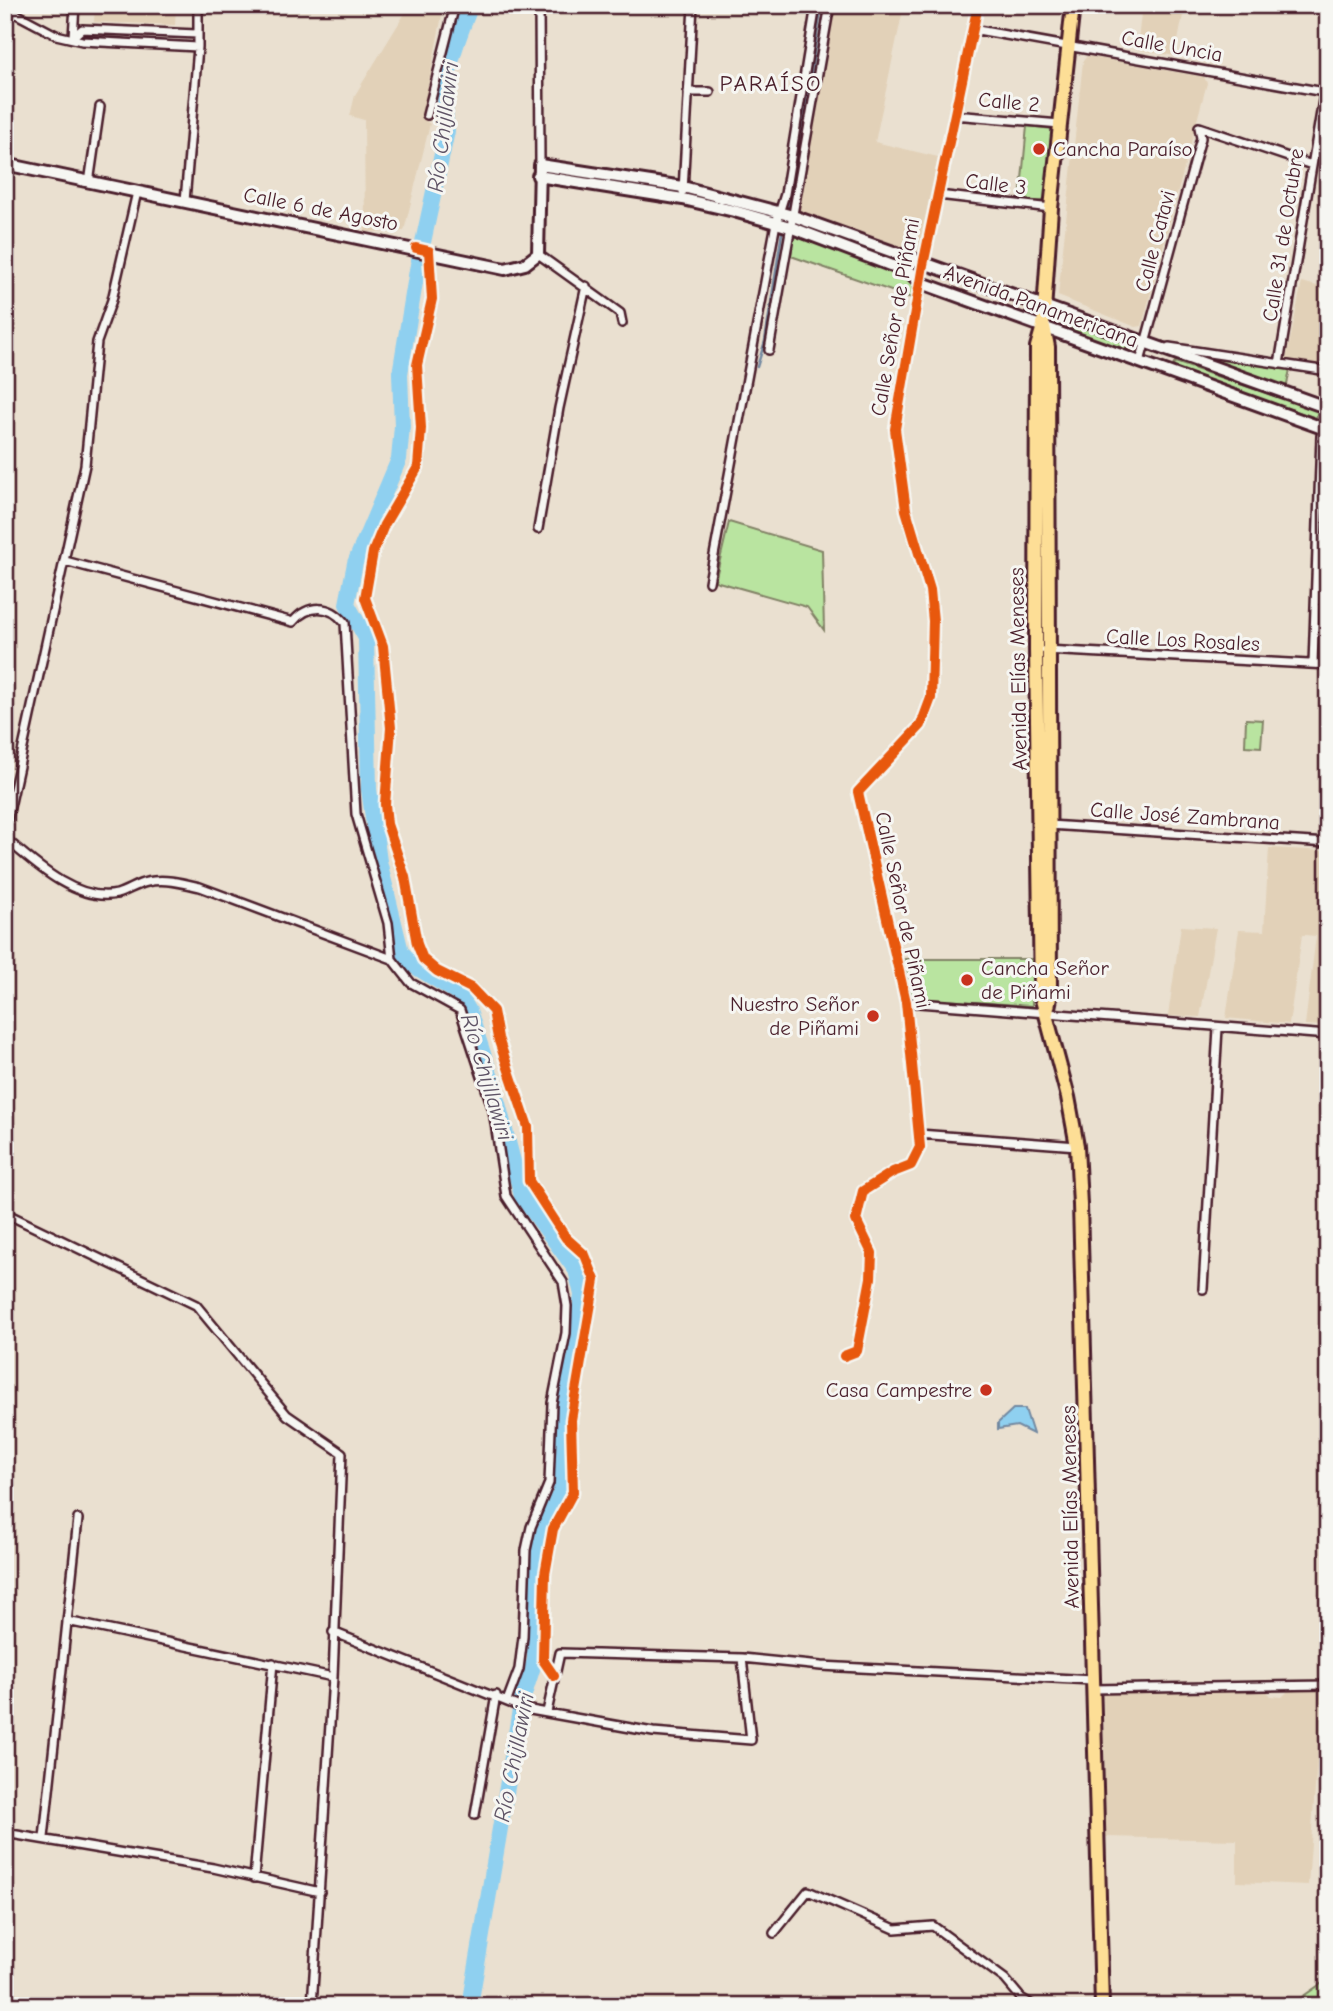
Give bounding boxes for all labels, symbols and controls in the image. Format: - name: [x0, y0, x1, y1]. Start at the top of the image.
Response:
- street label: Calle Uncia: [1120, 25, 1224, 67]
- water label: Río Chijllawiri: [422, 59, 465, 194]
- district label: PARAÍSO: [720, 70, 822, 97]
- street label: Calle 2: [977, 87, 1041, 117]
- place label: Cancha Paraíso: [1053, 137, 1193, 161]
- marker: Cancha Paraíso: [1031, 141, 1047, 157]
- street label: Calle 31 de Octubre: [1257, 147, 1309, 323]
- street label: Calle 3: [964, 168, 1028, 200]
- street label: Calle 6 de Agosto: [242, 182, 400, 236]
- street label: Calle Catavi: [1130, 188, 1180, 294]
- street label: Calle Señor de Piñami: [866, 216, 924, 418]
- street label: Avenida Panamericana: [941, 260, 1141, 352]
- street label: Avenida Elías Meneses: [1004, 567, 1032, 771]
- street label: Calle Los Rosales: [1106, 624, 1260, 656]
- street label: Calle José Zambrana: [1089, 797, 1281, 835]
- street label: Calle Señor de Piñami: [870, 809, 936, 1011]
- place label: Cancha Señor de Piñami: [981, 956, 1109, 1004]
- marker: Cancha Señor de Piñami: [959, 972, 975, 988]
- place label: Nuestro Señor de Piñami: [730, 992, 860, 1040]
- marker: Nuestro Señor de Piñami: [865, 1008, 881, 1024]
- water label: Río Chijllawiri: [455, 1010, 519, 1145]
- place label: Casa Campestre: [826, 1378, 972, 1402]
- marker: Casa Campestre: [978, 1382, 994, 1398]
- street label: Avenida Elías Meneses: [1056, 1405, 1084, 1609]
- water label: Río Chijllawiri: [488, 1689, 540, 1824]

